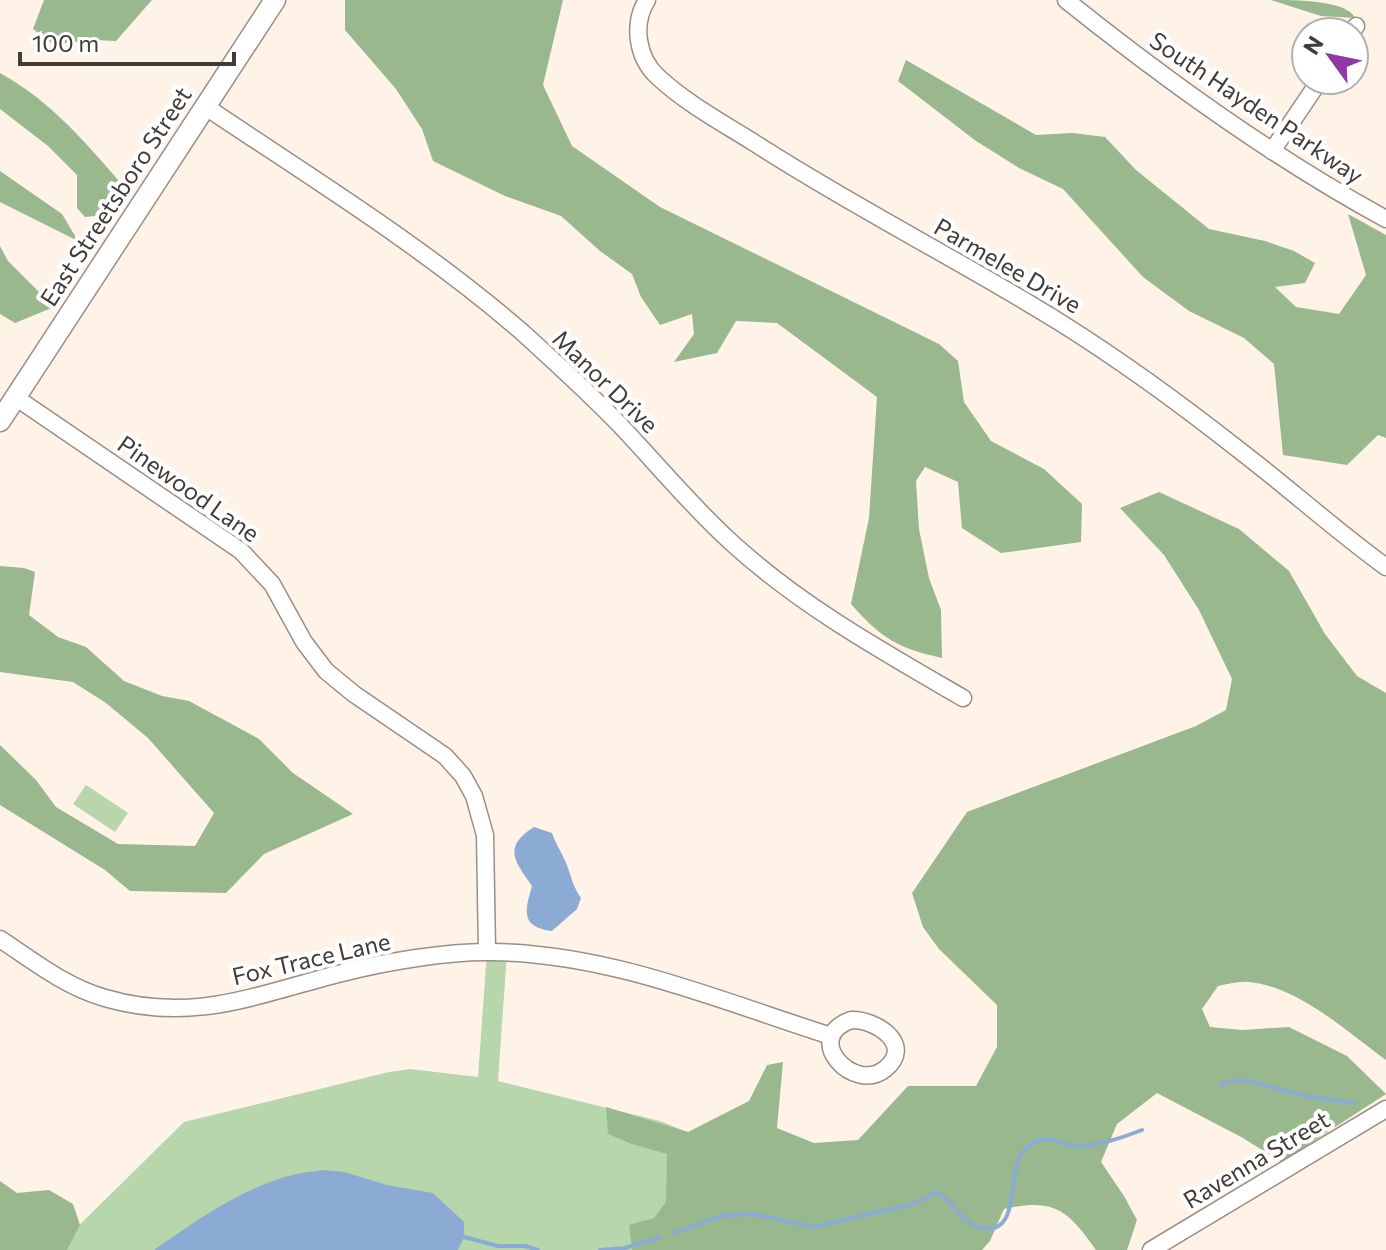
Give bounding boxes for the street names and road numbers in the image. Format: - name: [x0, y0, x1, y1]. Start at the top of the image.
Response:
- street label: South Hayden Parkway: [1145, 25, 1369, 189]
- street label: East Streetsboro Street: [33, 81, 197, 311]
- street label: Parmelee Drive: [929, 211, 1087, 319]
- street label: Manor Drive: [547, 323, 665, 439]
- street label: Pinewood Lane: [113, 429, 265, 547]
- street label: Fox Trace Lane: [229, 926, 393, 990]
- street label: Ravenna Street: [1178, 1104, 1334, 1214]

